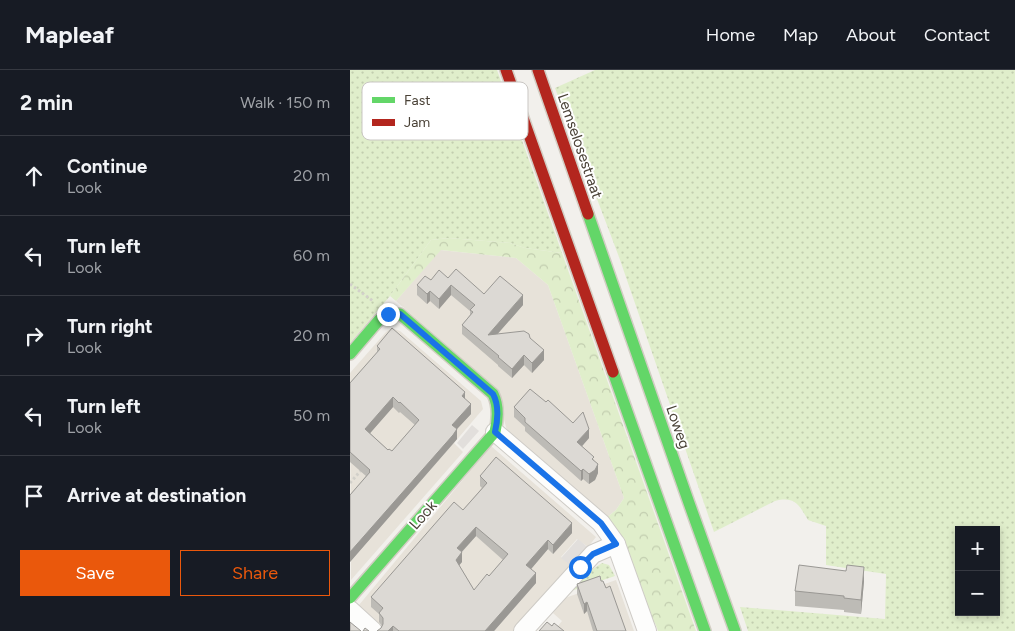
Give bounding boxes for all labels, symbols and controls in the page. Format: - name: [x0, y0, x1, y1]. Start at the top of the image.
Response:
- text: Mapleaf: [25, 20, 114, 49]
- text: Home: [706, 24, 755, 46]
- text: Map: [783, 24, 818, 46]
- text: About: [846, 24, 896, 46]
- text: Contact: [924, 24, 990, 46]
- legend: [362, 82, 528, 140]
- text: 2 min: [20, 90, 73, 115]
- street label: Lemselosestraat: [554, 91, 606, 201]
- text: Fast: [404, 92, 430, 109]
- text: Walk · 150 m: [240, 93, 330, 112]
- text: Jam: [404, 114, 430, 131]
- text: Continue: [67, 155, 147, 178]
- icon: ahead: [20, 162, 48, 190]
- text: 20 m: [293, 166, 330, 185]
- text: Look: [67, 178, 102, 197]
- text: Turn left: [67, 235, 141, 258]
- icon: left: [20, 242, 48, 270]
- text: 60 m: [293, 246, 330, 265]
- text: Look: [67, 258, 102, 277]
- route end: [377, 303, 400, 326]
- text: Turn right: [67, 315, 153, 338]
- icon: right: [20, 322, 48, 350]
- text: 20 m: [293, 326, 330, 345]
- text: Look: [67, 338, 102, 357]
- text: Turn left: [67, 395, 141, 418]
- icon: left: [20, 402, 48, 430]
- street label: Loweg: [662, 403, 694, 451]
- text: 50 m: [293, 406, 330, 425]
- text: Look: [67, 418, 102, 437]
- icon: arrive: [20, 482, 48, 510]
- text: Arrive at destination: [67, 484, 246, 507]
- street label: Look: [406, 496, 441, 533]
- map controls: [955, 526, 1000, 616]
- button: +: [955, 526, 1000, 571]
- button: Save: [20, 550, 170, 596]
- button: Share: [180, 550, 330, 596]
- route start: [569, 556, 592, 579]
- button: −: [955, 571, 1000, 616]

